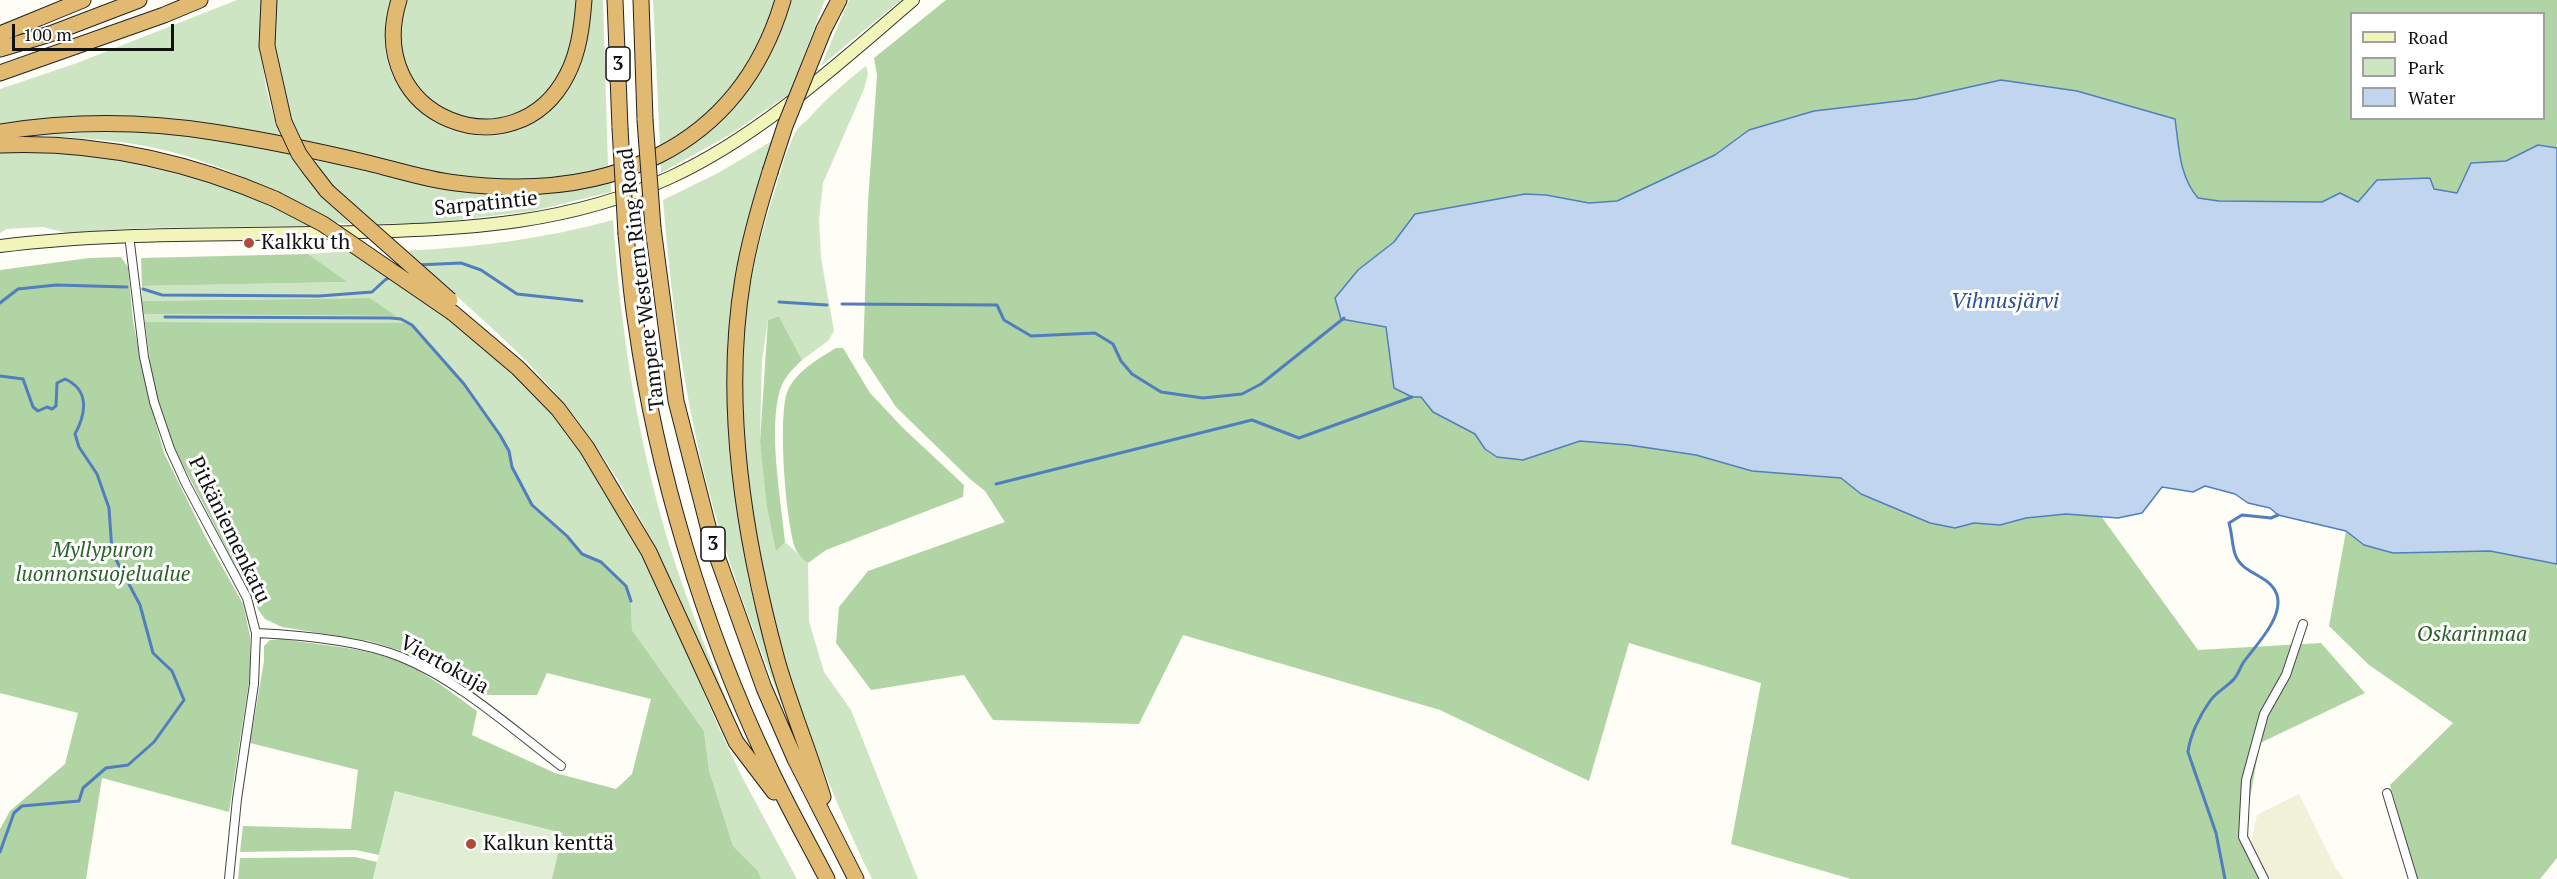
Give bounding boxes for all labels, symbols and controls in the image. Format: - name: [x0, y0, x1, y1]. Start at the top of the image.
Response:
- scale bar: [15, 12, 177, 50]
- legend: [2350, 12, 2545, 120]
- text: 100 m: [23, 22, 72, 46]
- text: Road: [2408, 25, 2448, 49]
- road number: 3: [606, 47, 630, 81]
- text: Park: [2408, 55, 2444, 79]
- text: Water: [2408, 85, 2455, 109]
- street label: Tampere Western Ring Road: [613, 146, 671, 412]
- street label: Sarpatintie: [433, 186, 539, 222]
- place label: Kalkku th: [261, 230, 350, 256]
- marker: Kalkku th: [242, 236, 256, 250]
- water label: Vihnusjärvi: [1951, 289, 2059, 315]
- street label: Pitkäniemenkatu: [183, 453, 275, 607]
- road number: 3: [701, 527, 725, 561]
- park label: Myllypuron luonnonsuojelualue: [16, 538, 190, 588]
- park label: Oskarinmaa: [2417, 622, 2527, 648]
- street label: Viertokuja: [395, 630, 493, 700]
- place label: Kalkun kenttä: [483, 831, 614, 857]
- marker: Kalkun kenttä: [464, 837, 478, 851]

